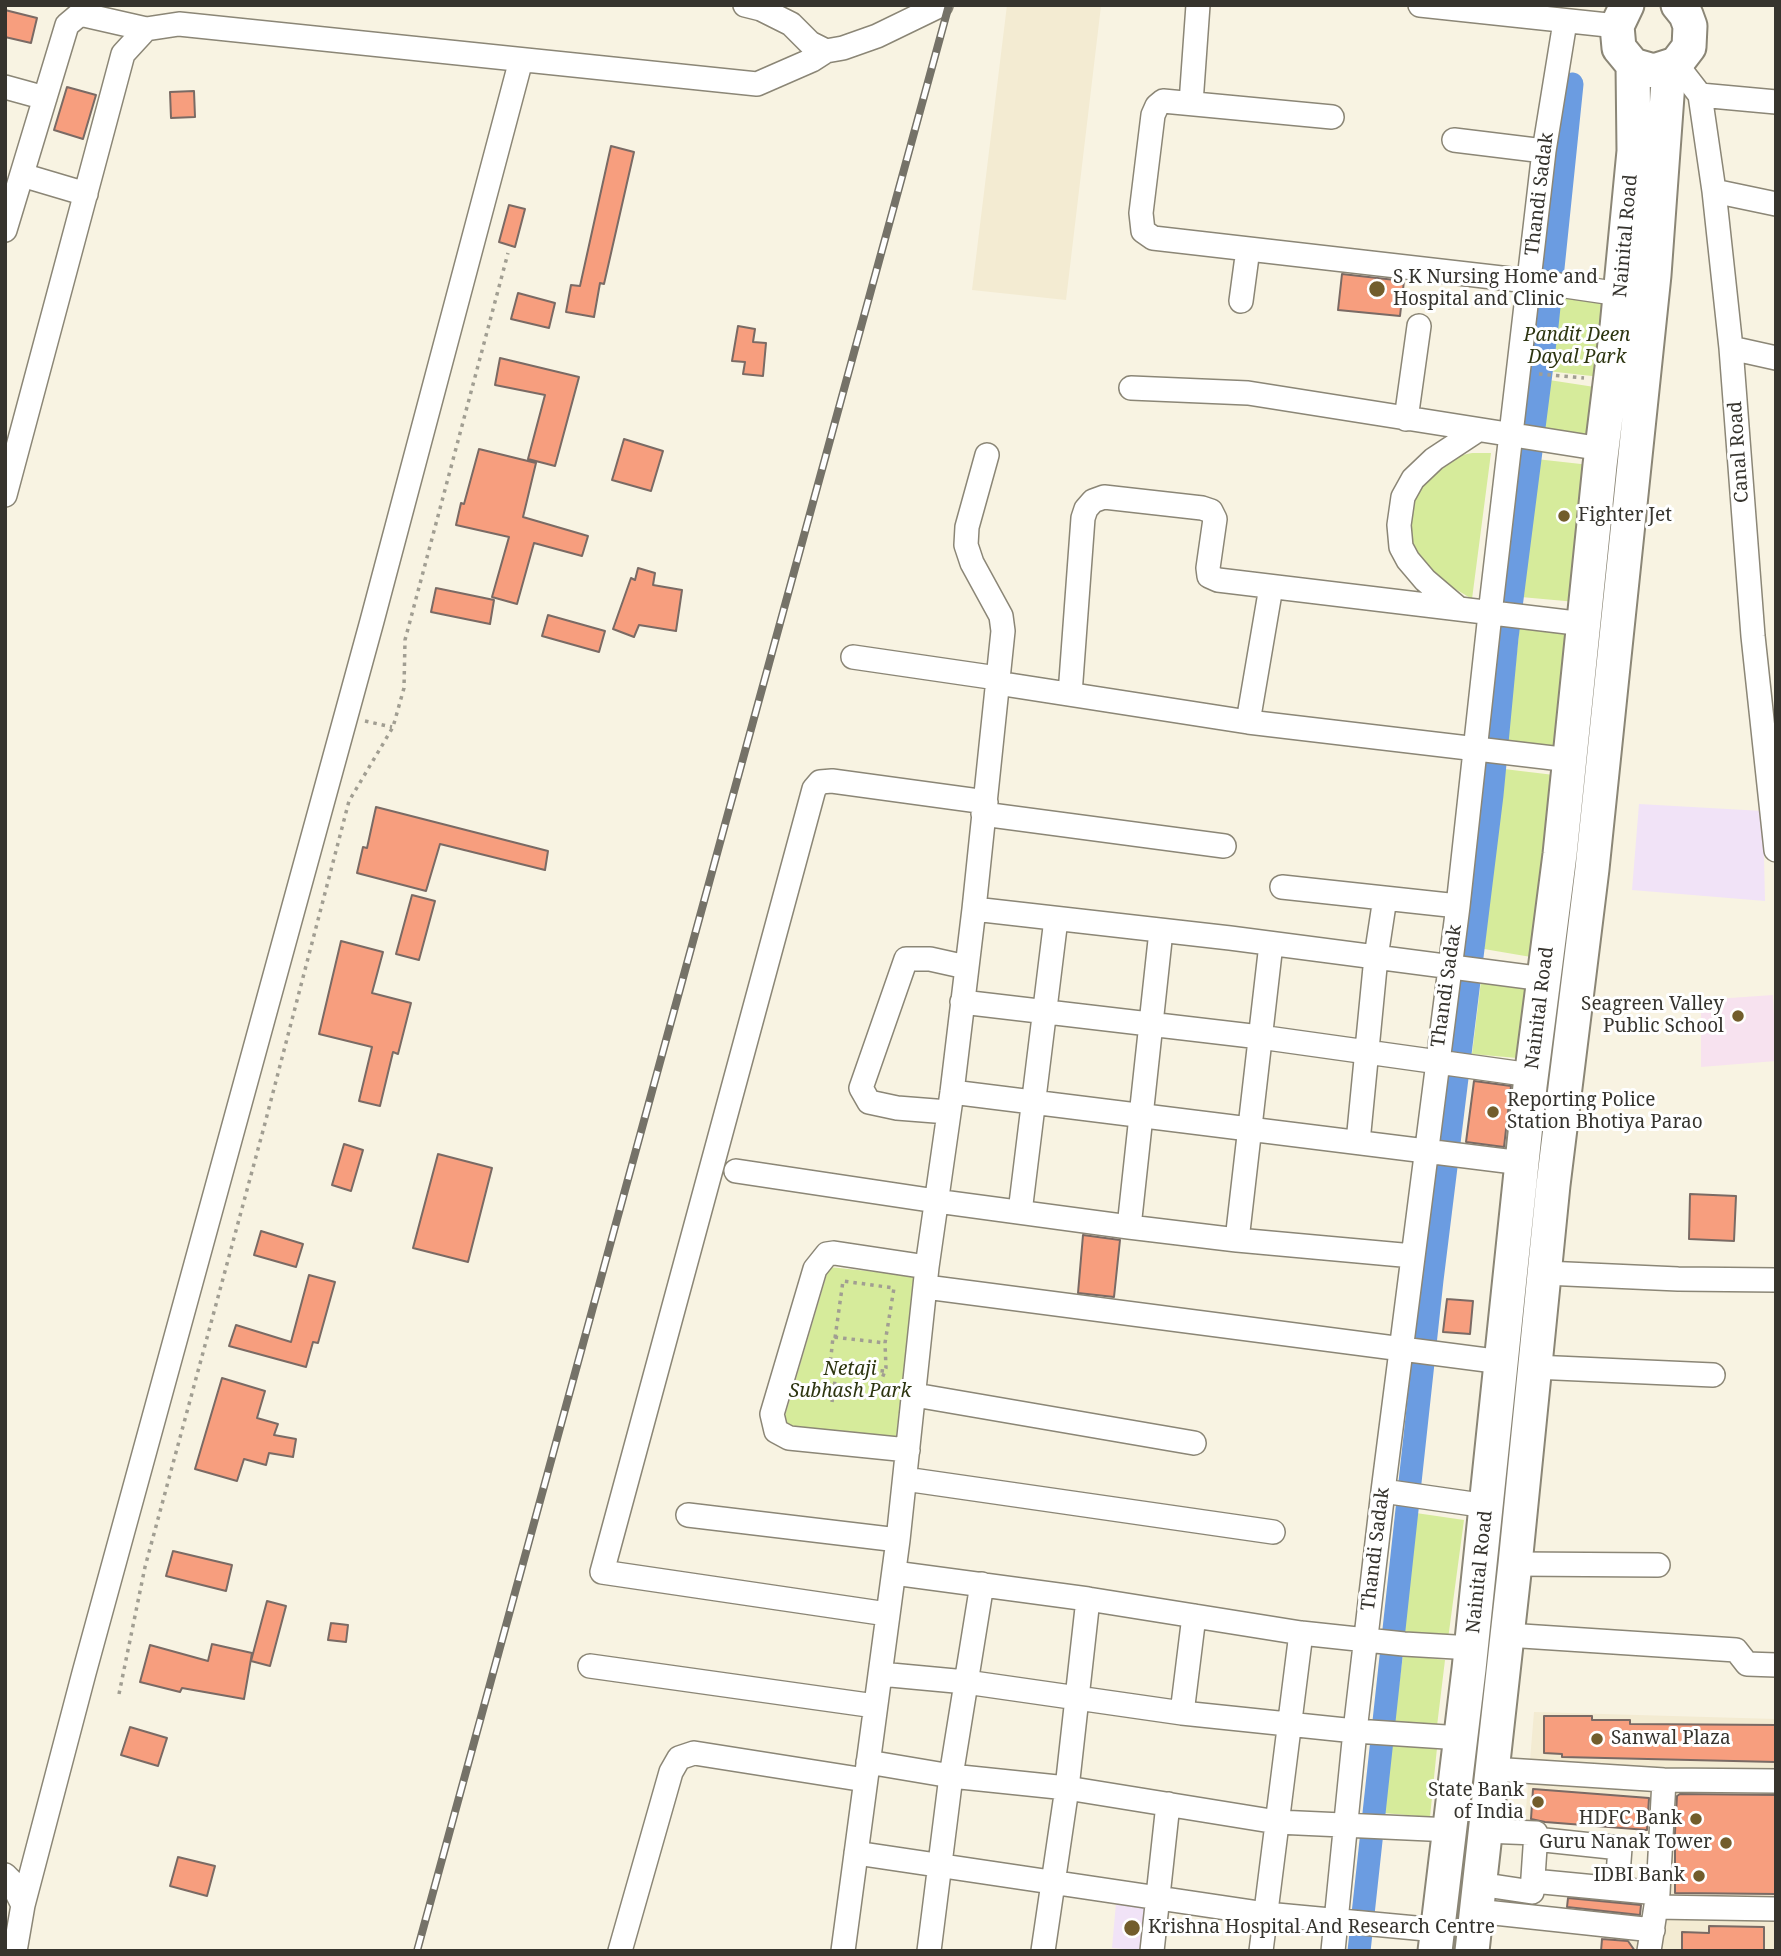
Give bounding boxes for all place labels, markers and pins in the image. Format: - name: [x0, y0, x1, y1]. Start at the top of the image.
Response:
- place label: S K Nursing Home and Hospital and Clinic: [1393, 267, 1598, 311]
- marker: S K Nursing Home and Hospital and Clinic: [1367, 279, 1387, 299]
- place label: Fighter Jet: [1578, 505, 1672, 527]
- marker: Fighter Jet: [1556, 508, 1572, 524]
- place label: Seagreen Valley Public School: [1581, 994, 1724, 1038]
- marker: Seagreen Valley Public School: [1730, 1008, 1746, 1024]
- place label: Reporting Police Station Bhotiya Parao: [1507, 1090, 1703, 1134]
- marker: Reporting Police Station Bhotiya Parao: [1485, 1104, 1501, 1120]
- place label: Sanwal Plaza: [1611, 1728, 1731, 1750]
- marker: Sanwal Plaza: [1589, 1731, 1605, 1747]
- place label: State Bank of India: [1428, 1780, 1524, 1824]
- marker: State Bank of India: [1530, 1794, 1546, 1810]
- place label: HDFC Bank: [1579, 1808, 1682, 1830]
- marker: HDFC Bank: [1688, 1811, 1704, 1827]
- place label: Guru Nanak Tower: [1539, 1832, 1712, 1854]
- marker: Guru Nanak Tower: [1718, 1835, 1734, 1851]
- place label: IDBI Bank: [1593, 1865, 1685, 1887]
- marker: IDBI Bank: [1691, 1868, 1707, 1884]
- place label: Krishna Hospital And Research Centre: [1148, 1917, 1495, 1939]
- marker: Krishna Hospital And Research Centre: [1122, 1918, 1142, 1938]

